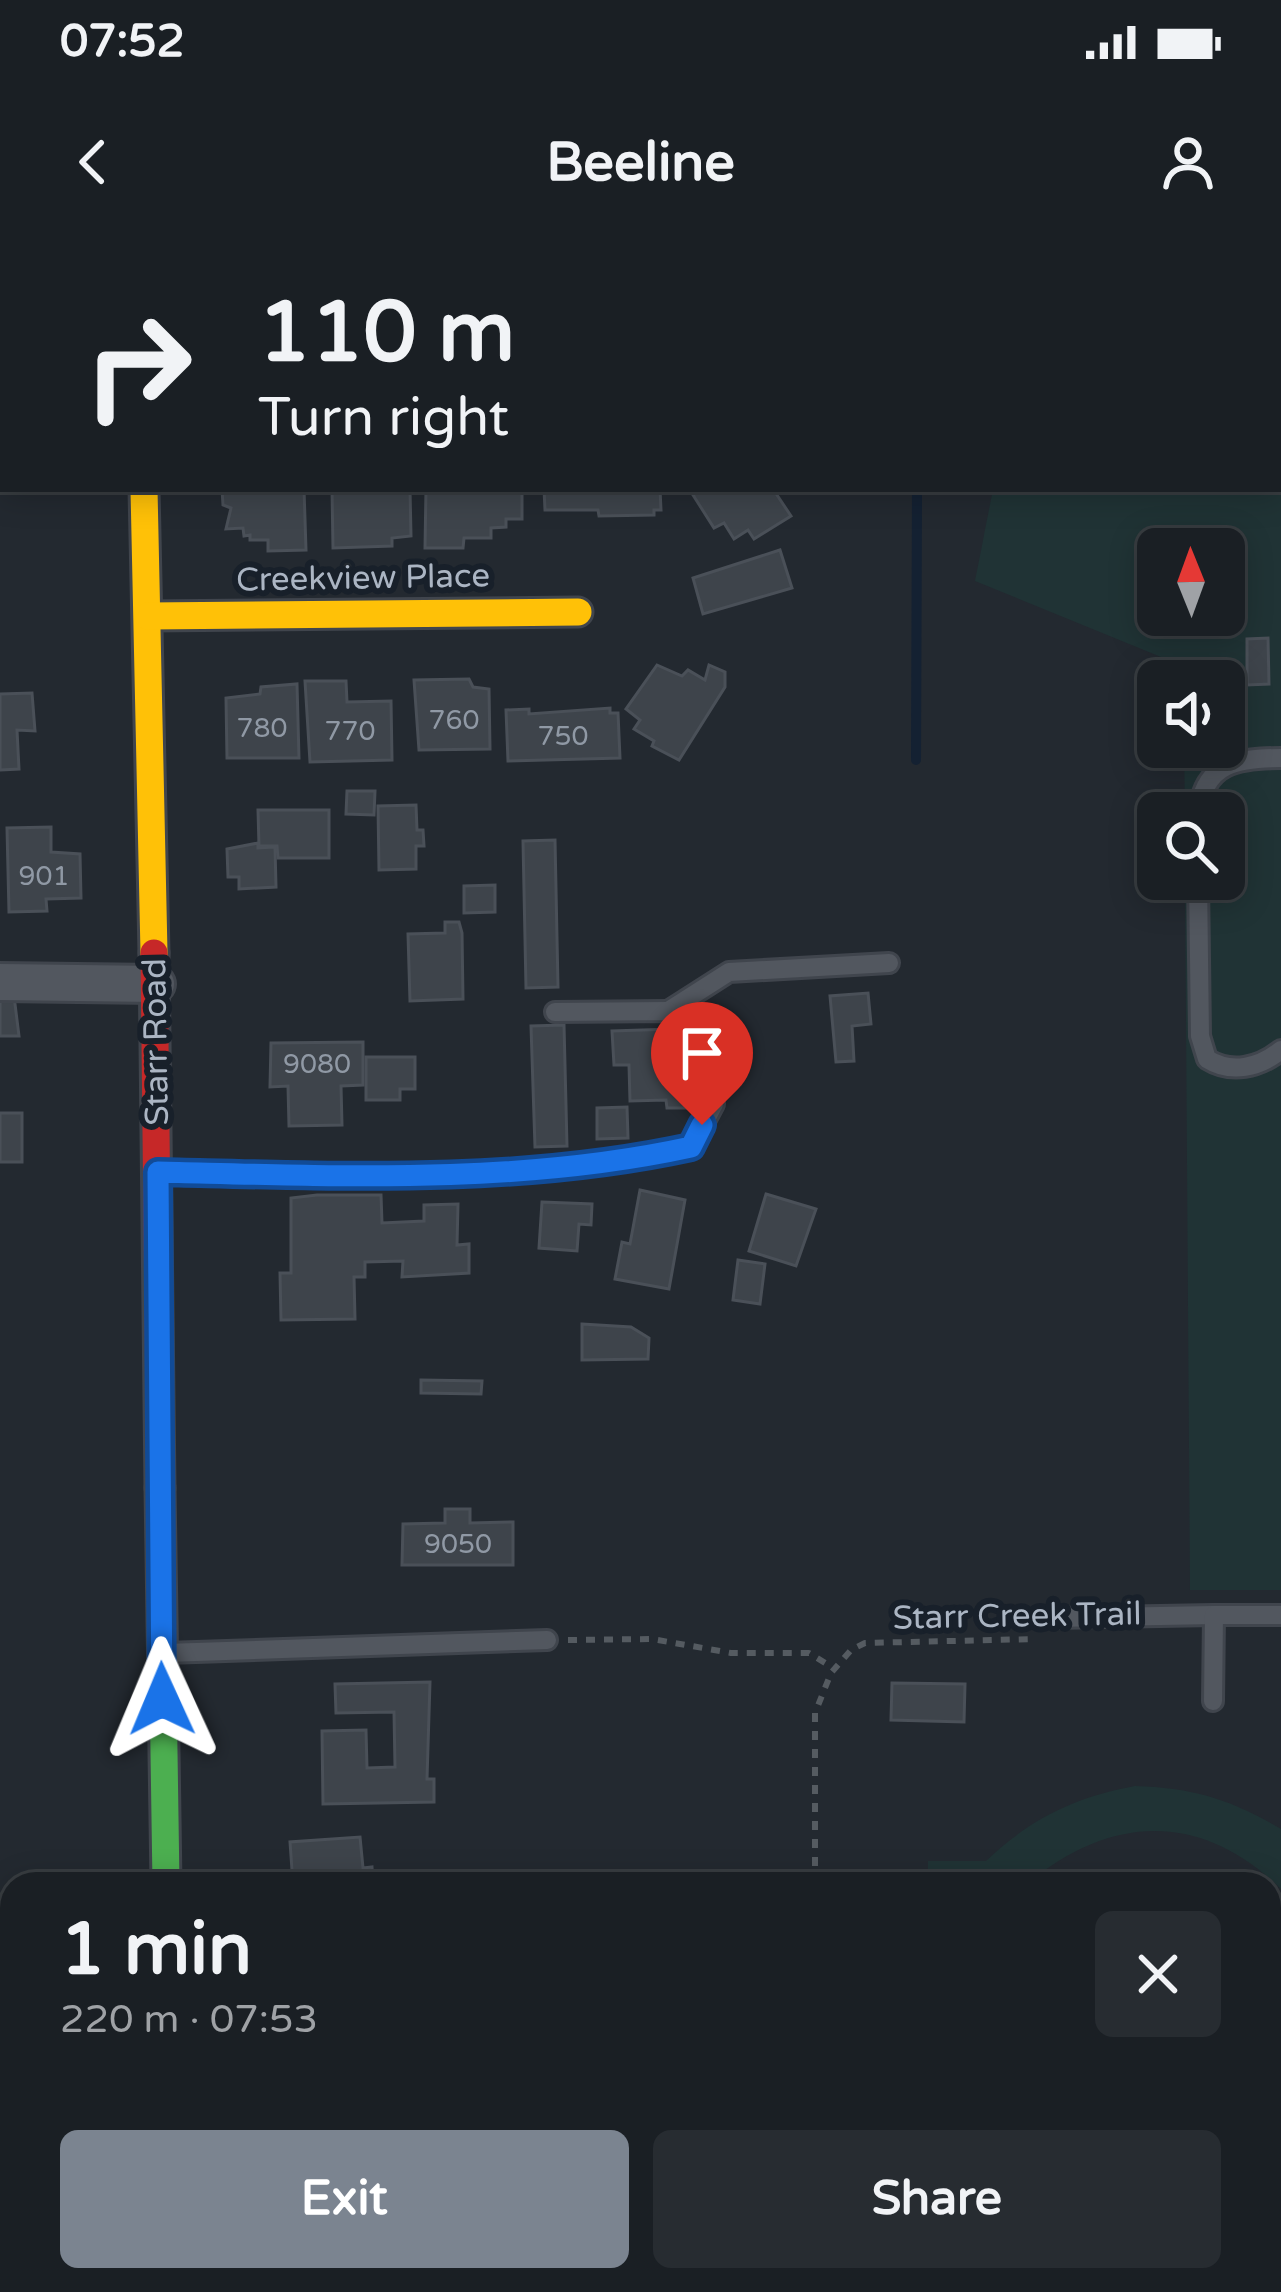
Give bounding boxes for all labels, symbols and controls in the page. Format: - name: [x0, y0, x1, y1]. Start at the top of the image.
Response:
- text: 07:52: [60, 15, 185, 69]
- icon: back: [60, 129, 126, 195]
- icon: person: [1155, 129, 1221, 195]
- text: Beeline: [546, 130, 735, 195]
- text: 110 m: [258, 283, 515, 384]
- icon: right: [60, 288, 216, 444]
- text: Turn right: [258, 385, 509, 450]
- north arrow: [1137, 528, 1245, 636]
- map controls: [1137, 528, 1245, 900]
- street label: Creekview Place: [236, 556, 490, 600]
- button: sound: [1137, 660, 1245, 768]
- house number: 760: [429, 704, 479, 737]
- house number: 780: [237, 712, 287, 745]
- house number: 770: [325, 715, 375, 748]
- house number: 750: [538, 720, 588, 753]
- button: search: [1137, 792, 1245, 900]
- house number: 901: [19, 860, 69, 893]
- street label: Starr Road: [135, 958, 177, 1126]
- pin: [651, 1002, 753, 1125]
- icon: arrive: [669, 1020, 735, 1086]
- house number: 9080: [283, 1048, 351, 1081]
- house number: 9050: [424, 1528, 492, 1561]
- street label: Starr Creek Trail: [892, 1594, 1142, 1638]
- position arrow: [99, 1636, 225, 1762]
- text: 1 min: [60, 1907, 252, 1994]
- button: close: [1095, 1911, 1221, 2037]
- text: 220 m · 07:53: [60, 1996, 318, 2043]
- button: Exit: [60, 2130, 629, 2268]
- button: Share: [653, 2130, 1221, 2268]

